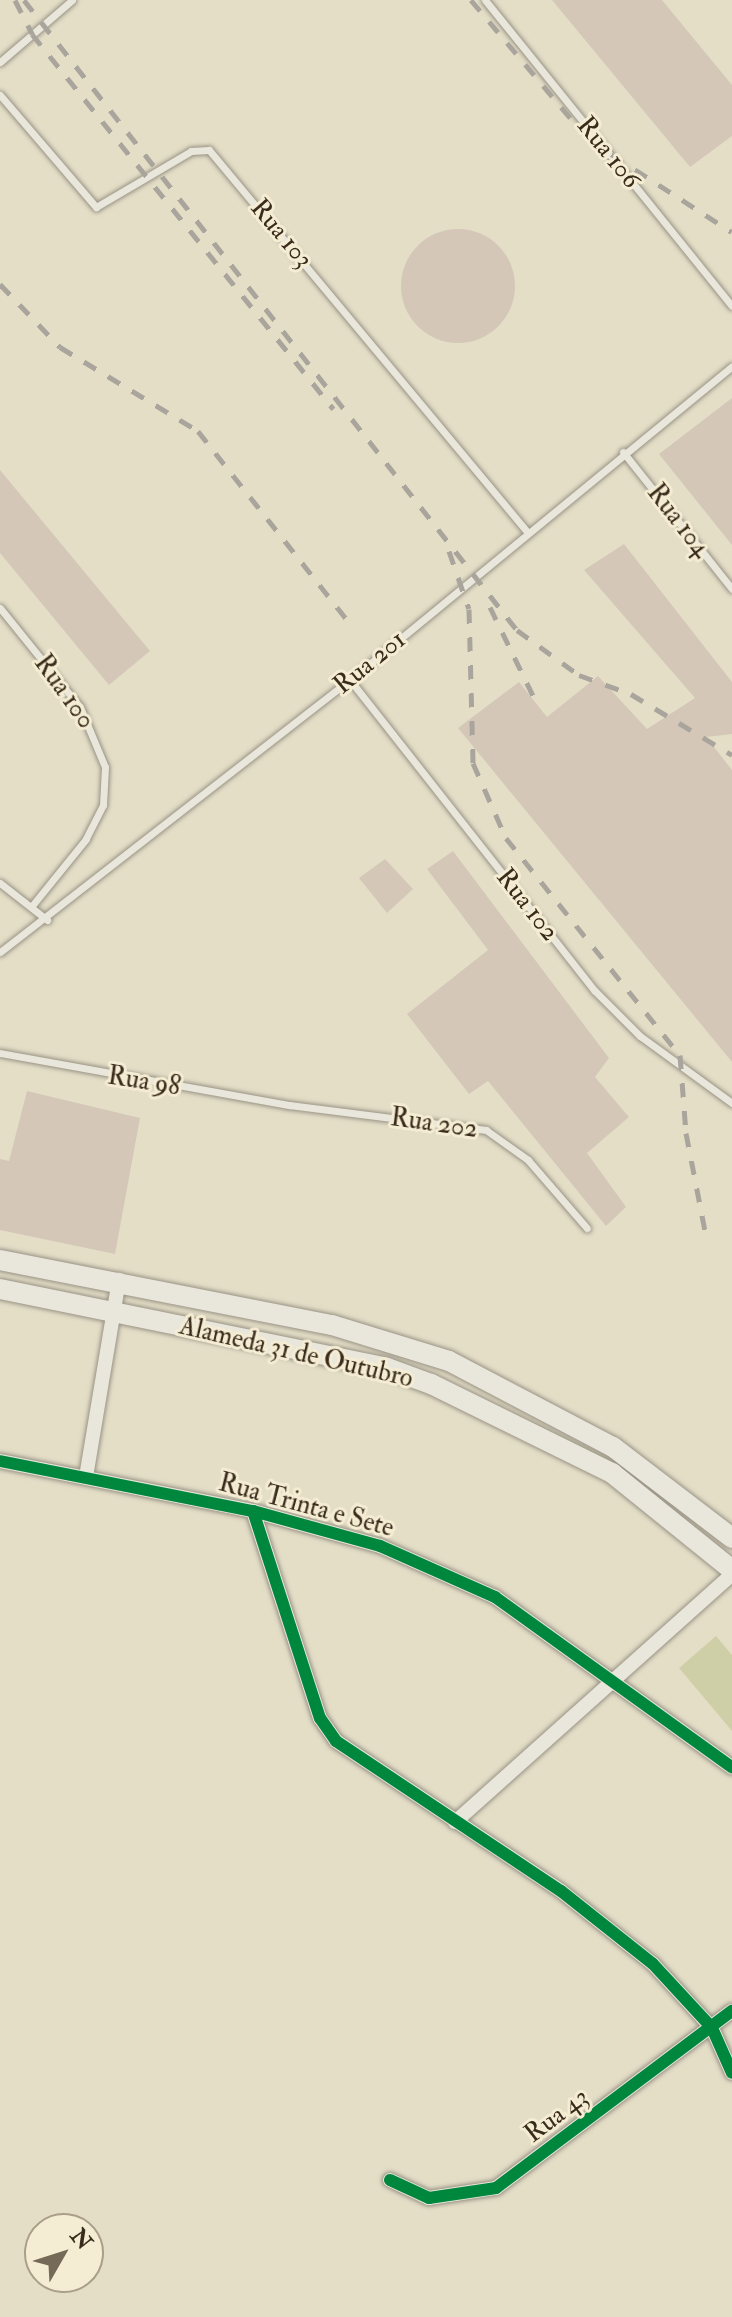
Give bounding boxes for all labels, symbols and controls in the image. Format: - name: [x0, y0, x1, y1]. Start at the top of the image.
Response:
- street label: Rua 106: [570, 111, 646, 195]
- street label: Rua 103: [243, 193, 319, 275]
- street label: Rua 104: [640, 478, 716, 564]
- street label: Rua 201: [328, 625, 412, 701]
- street label: Rua 100: [27, 649, 101, 735]
- street label: Rua 102: [489, 862, 565, 948]
- street label: Rua 98: [105, 1061, 183, 1103]
- street label: Rua 202: [388, 1102, 480, 1146]
- street label: Alameda 31 de Outubro: [176, 1311, 416, 1395]
- street label: Rua Trinta e Sete: [215, 1468, 397, 1544]
- street label: Rua 43: [519, 2082, 595, 2150]
- north arrow: [24, 2213, 104, 2293]
- text: N: [64, 2223, 98, 2256]

